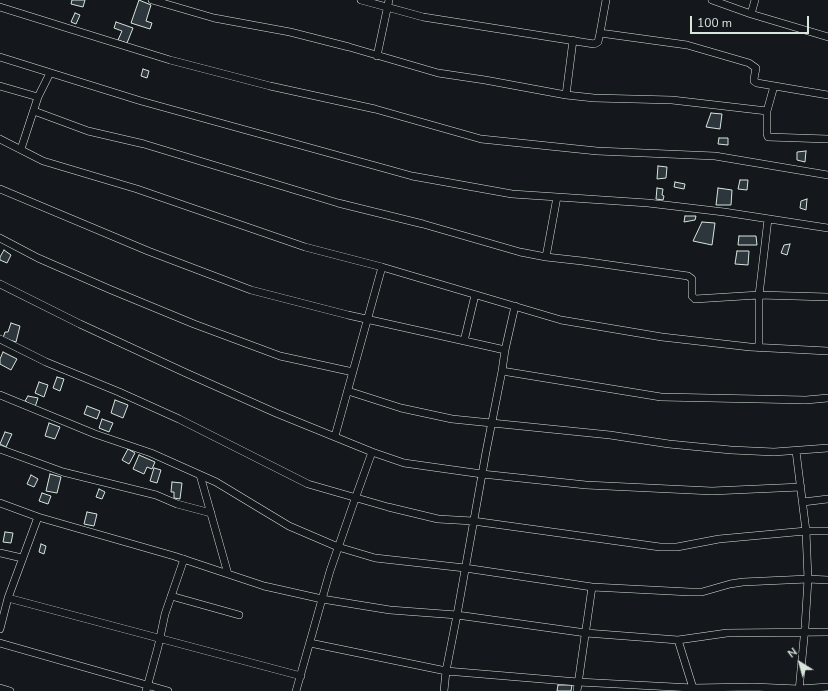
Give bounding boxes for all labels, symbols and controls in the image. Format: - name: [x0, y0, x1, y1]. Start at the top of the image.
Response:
- scale bar: [692, 8, 811, 34]
- text: 100 m: [697, 15, 732, 31]
- north arrow: [780, 643, 820, 683]
- text: N: [785, 645, 800, 661]

